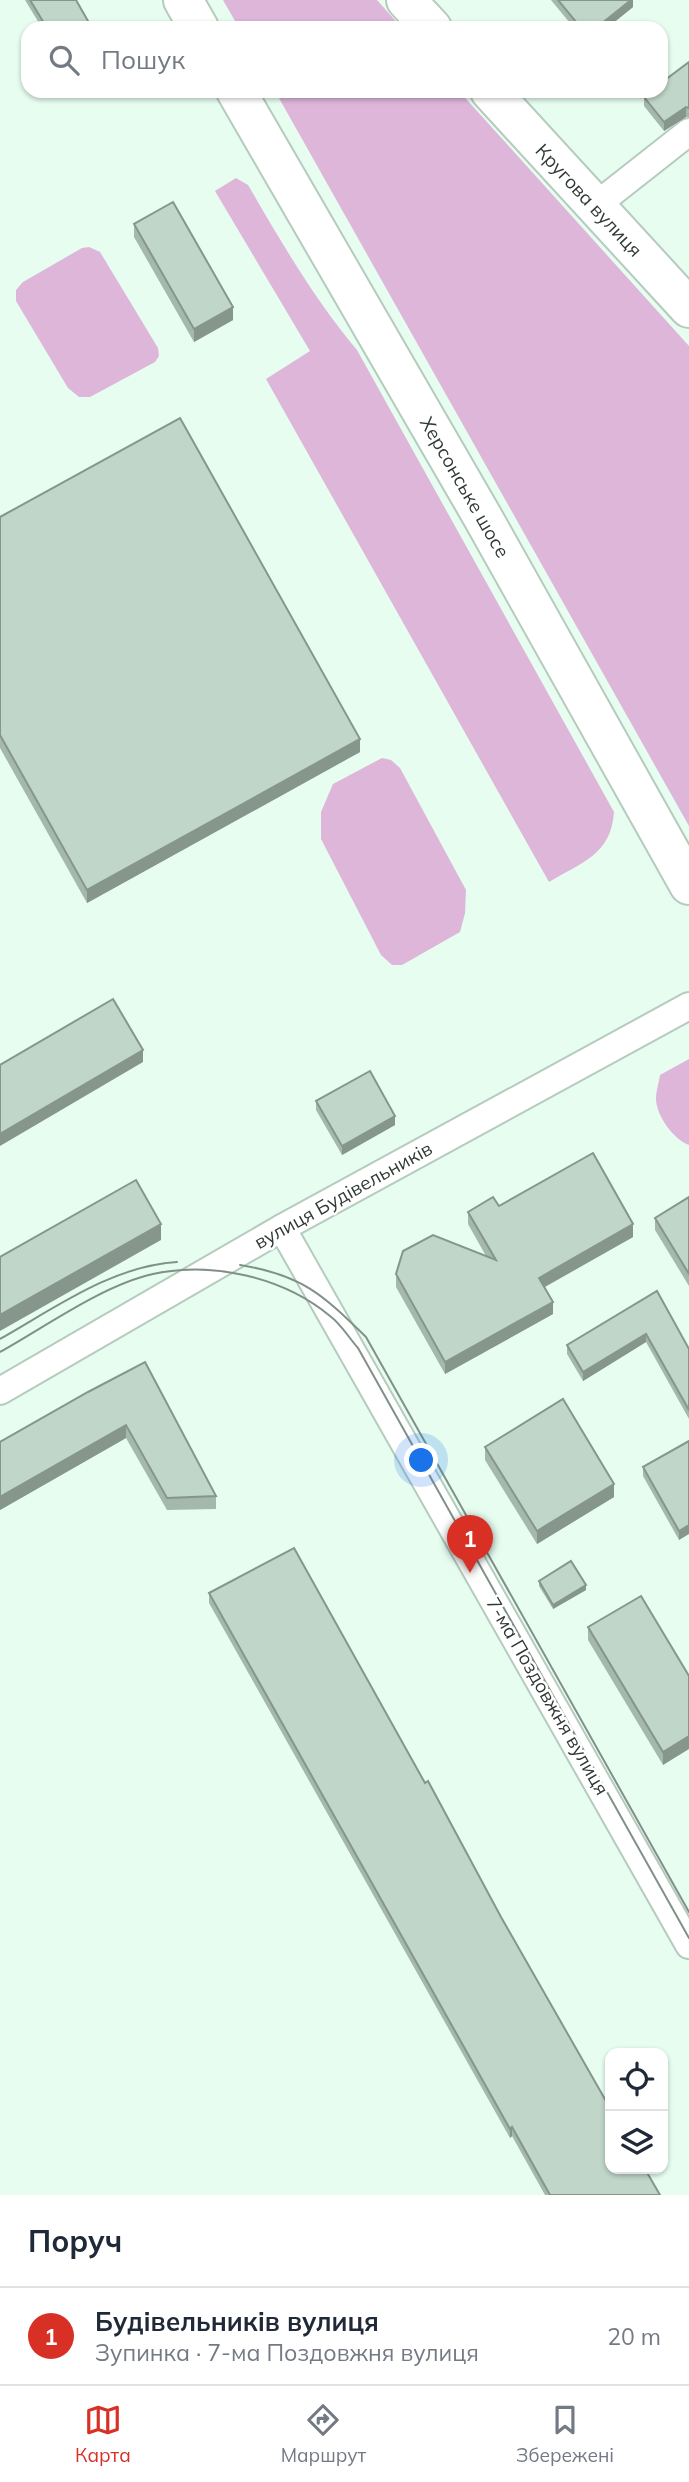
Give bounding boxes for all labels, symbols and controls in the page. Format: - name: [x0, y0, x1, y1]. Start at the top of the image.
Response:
- search box: [21, 21, 668, 98]
- icon: search: [45, 41, 83, 79]
- text: Пошук: [101, 43, 185, 76]
- street label: Кругова вулиця: [531, 139, 647, 261]
- street label: Херсонське шосе: [415, 412, 515, 562]
- street label: вулиця Будівельників: [250, 1136, 436, 1254]
- your location: [404, 1443, 438, 1477]
- pin: 1: [447, 1515, 493, 1573]
- street label: 7-ма Поздовжня вулиця: [482, 1593, 614, 1799]
- map controls: [605, 2048, 668, 2174]
- button: locate: [605, 2048, 668, 2111]
- button: layers: [605, 2111, 668, 2174]
- text: Поруч: [28, 2222, 122, 2260]
- text: Будівельників вулиця: [95, 2305, 379, 2338]
- text: 1: [44, 2322, 58, 2351]
- text: 20 m: [607, 2322, 661, 2351]
- text: Зупинка · 7-ма Поздовжня вулиця: [95, 2338, 479, 2367]
- tab: Карта: [75, 2401, 131, 2467]
- tab: Маршрут: [281, 2401, 366, 2467]
- tab: Збережені: [516, 2401, 614, 2467]

